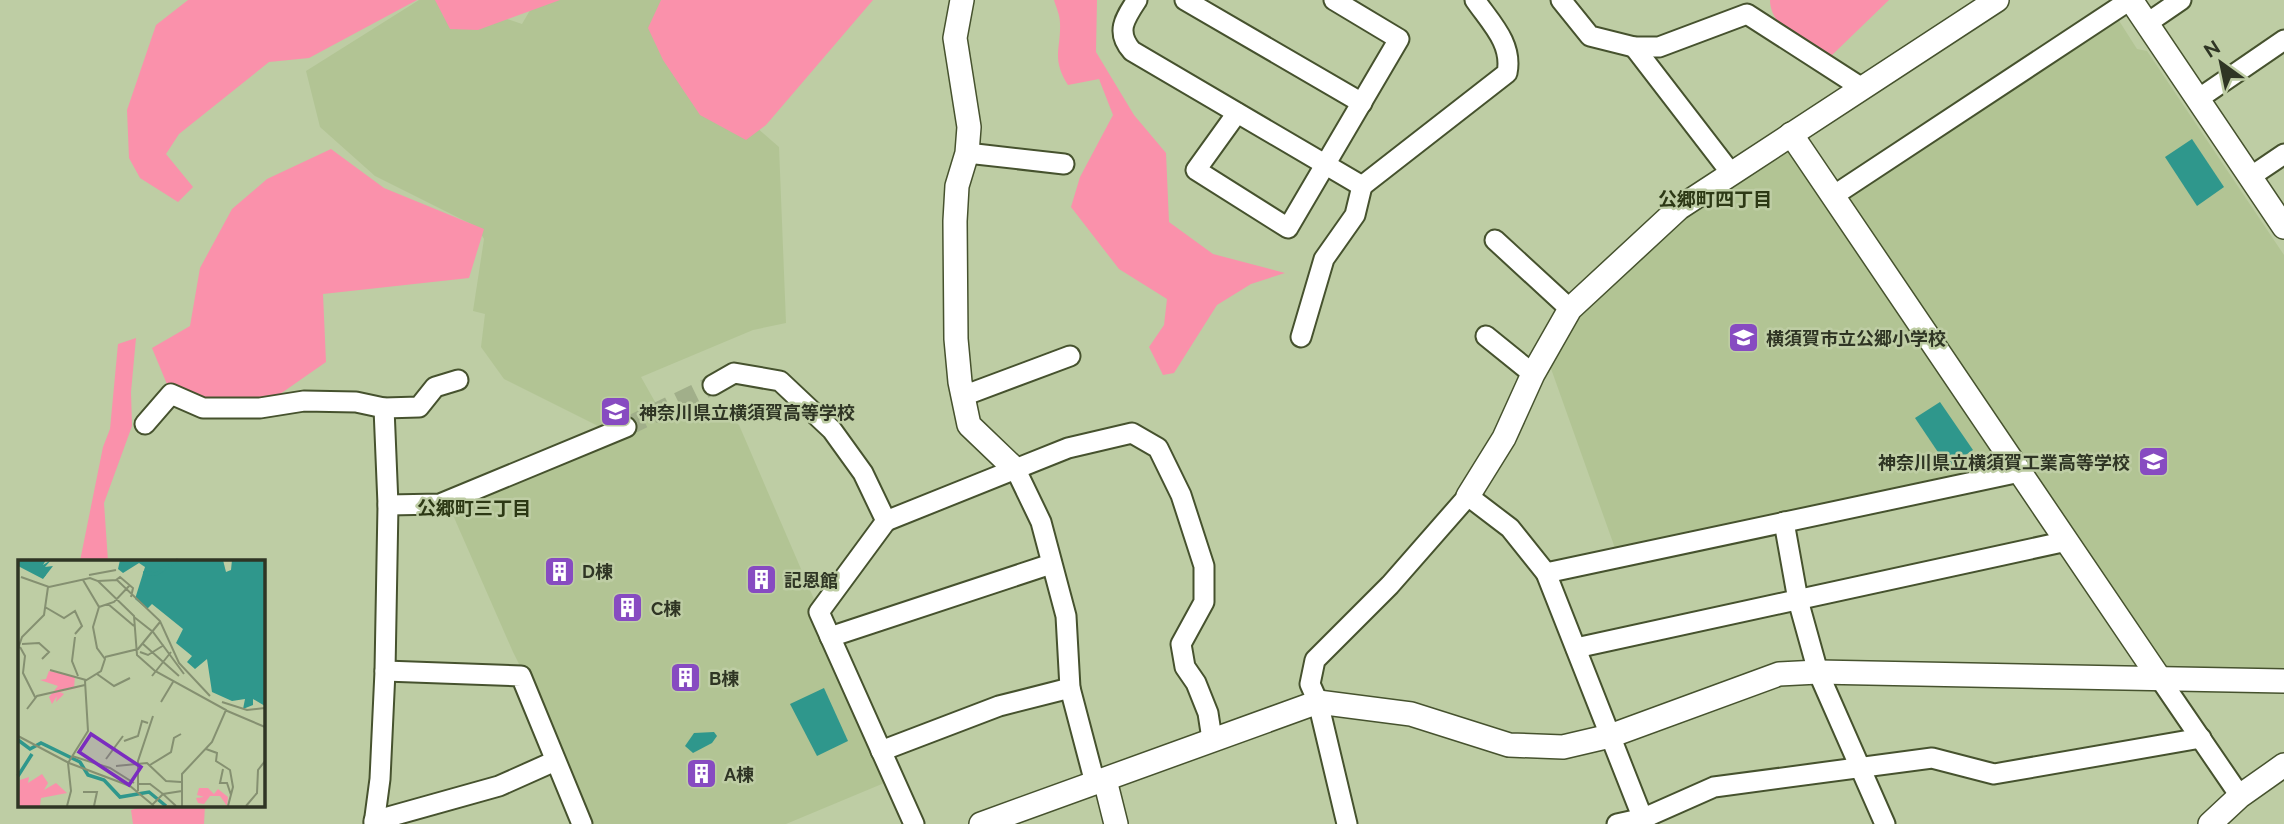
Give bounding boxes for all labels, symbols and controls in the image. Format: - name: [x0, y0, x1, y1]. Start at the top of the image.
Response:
- north arrow: [2186, 28, 2256, 98]
- text: N: [2200, 36, 2224, 62]
- district label: 公郷町四丁目: [1658, 188, 1772, 210]
- school or university icon: 横須賀市立公郷小学校: [1726, 321, 1760, 355]
- place label: 横須賀市立公郷小学校: [1766, 328, 1946, 349]
- school or university icon: 神奈川県立横須賀高等学校: [599, 395, 633, 429]
- place label: 神奈川県立横須賀高等学校: [639, 402, 855, 423]
- school or university icon: 神奈川県立横須賀工業高等学校: [2136, 445, 2170, 479]
- place label: 神奈川県立横須賀工業高等学校: [1878, 452, 2130, 473]
- district label: 公郷町三丁目: [417, 497, 531, 519]
- building icon: D棟: [542, 554, 576, 588]
- inset map: [18, 560, 264, 806]
- place label: D棟: [582, 561, 613, 582]
- building icon: 記恩館: [744, 563, 778, 597]
- place label: 記恩館: [784, 570, 838, 591]
- building icon: C棟: [611, 591, 645, 625]
- place label: C棟: [651, 598, 681, 619]
- building icon: B棟: [669, 661, 703, 695]
- place label: B棟: [709, 668, 739, 689]
- building icon: A棟: [684, 757, 718, 791]
- place label: A棟: [724, 764, 754, 785]

